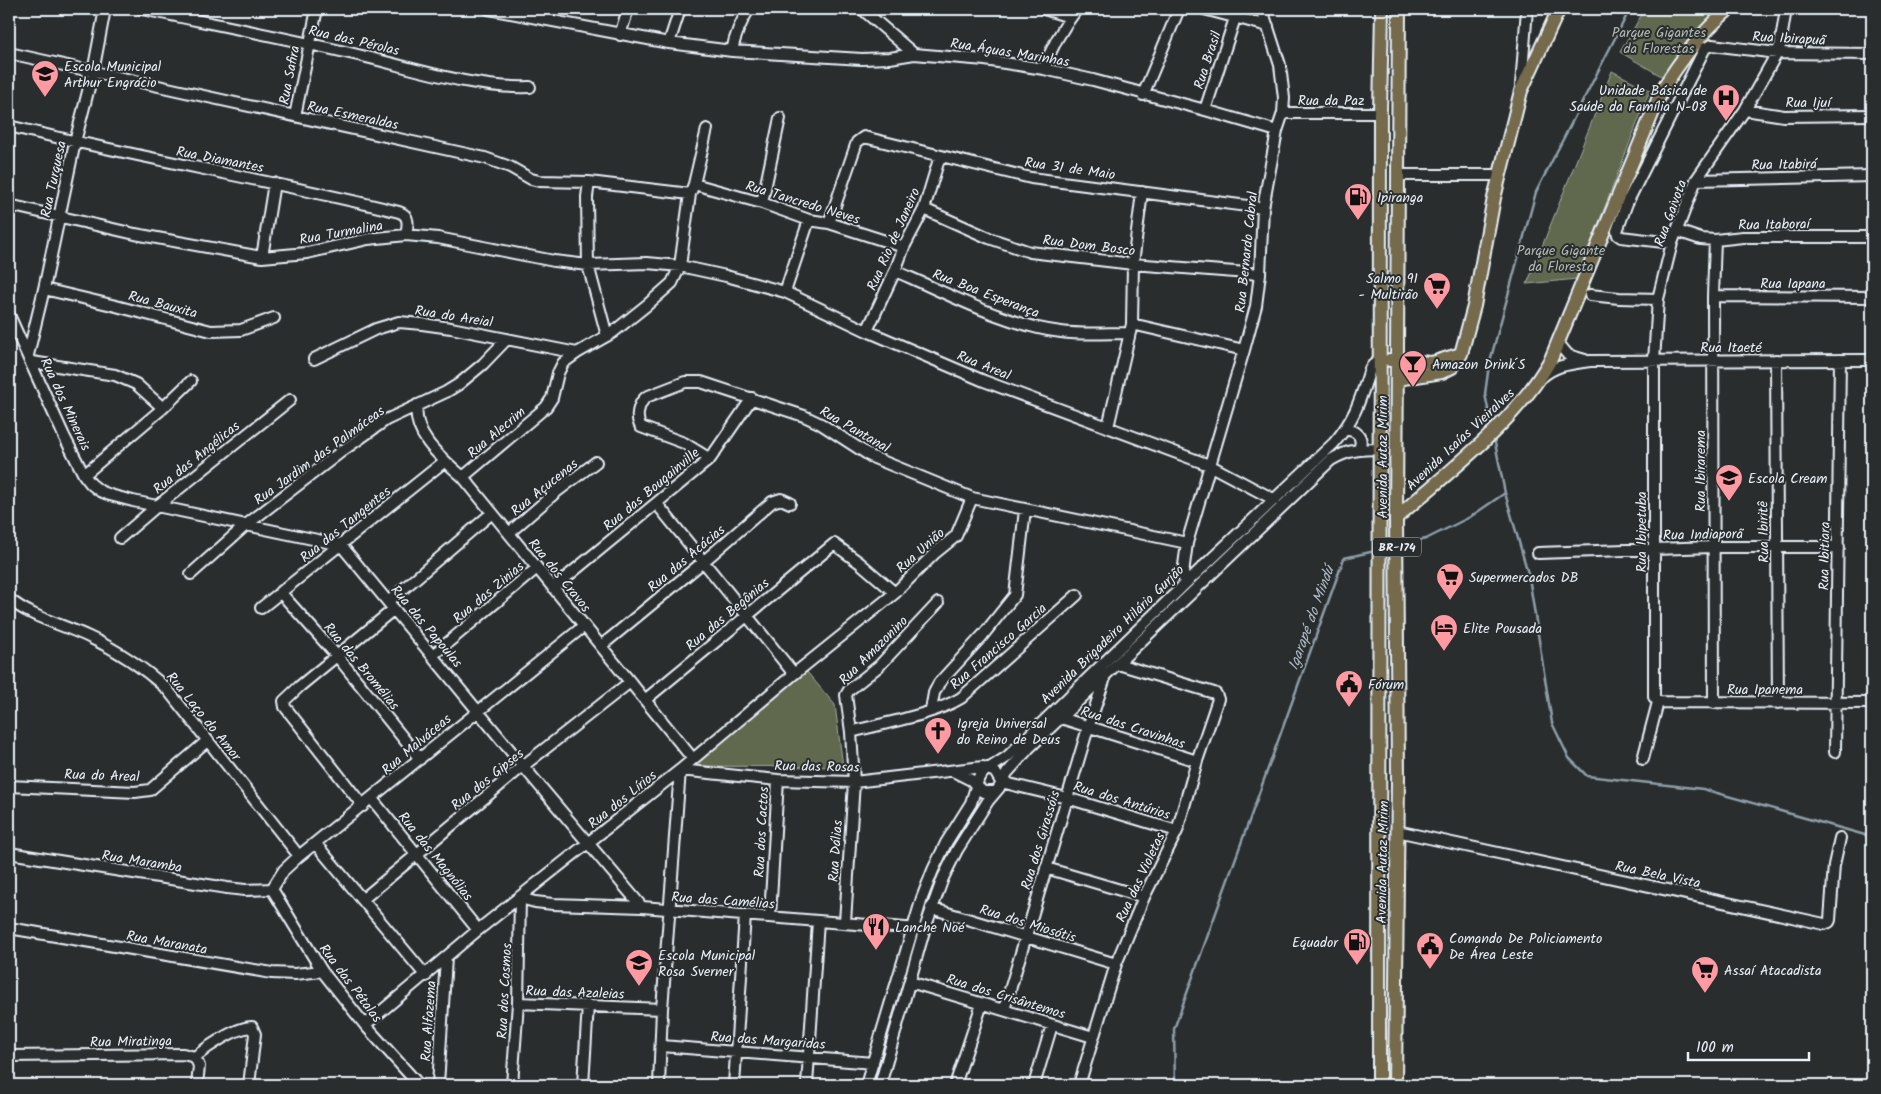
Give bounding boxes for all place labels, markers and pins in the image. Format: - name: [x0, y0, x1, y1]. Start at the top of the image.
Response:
- place label: Escola Municipal Arthur Engrácio: [64, 56, 162, 94]
- school or university icon: Escola Municipal Arthur Engrácio: [30, 59, 60, 98]
- place label: Unidade Básica de Saúde da Família N-08: [1570, 80, 1708, 118]
- hospital icon: Unidade Básica de Saúde da Família N-08: [1711, 83, 1741, 122]
- fuel station icon: Ipiranga: [1343, 182, 1373, 221]
- place label: Ipiranga: [1377, 187, 1423, 209]
- place label: Salmo 91 - Multirão: [1358, 268, 1418, 306]
- supermarket icon: Salmo 91 - Multirão: [1422, 271, 1452, 310]
- bar icon: Amazon Drink´S: [1398, 349, 1428, 388]
- place label: Amazon Drink´S: [1432, 354, 1526, 376]
- school or university icon: Escola Cream: [1714, 463, 1744, 502]
- place label: Escola Cream: [1748, 468, 1827, 490]
- supermarket icon: Supermercados DB: [1435, 562, 1465, 601]
- place label: Supermercados DB: [1469, 567, 1579, 589]
- hotel icon: Elite Pousada: [1429, 613, 1459, 652]
- place label: Elite Pousada: [1463, 618, 1542, 640]
- public building icon: Fórum: [1334, 669, 1364, 708]
- place label: Fórum: [1368, 674, 1404, 696]
- place label: Igreja Universal do Reino de Deus: [957, 713, 1060, 751]
- church icon: Igreja Universal do Reino de Deus: [923, 716, 953, 755]
- restaurant icon: Lanche Noé: [861, 912, 891, 951]
- place label: Lanche Noé: [895, 917, 965, 939]
- fuel station icon: Equador: [1342, 927, 1372, 966]
- place label: Comando De Policiamento De Área Leste: [1449, 928, 1602, 966]
- public building icon: Comando De Policiamento De Área Leste: [1415, 931, 1445, 970]
- place label: Equador: [1292, 932, 1339, 954]
- place label: Escola Municipal Rosa Sverner: [658, 945, 756, 983]
- school or university icon: Escola Municipal Rosa Sverner: [624, 948, 654, 987]
- supermarket icon: Assaí Atacadista: [1690, 955, 1720, 994]
- place label: Assaí Atacadista: [1724, 960, 1822, 982]

